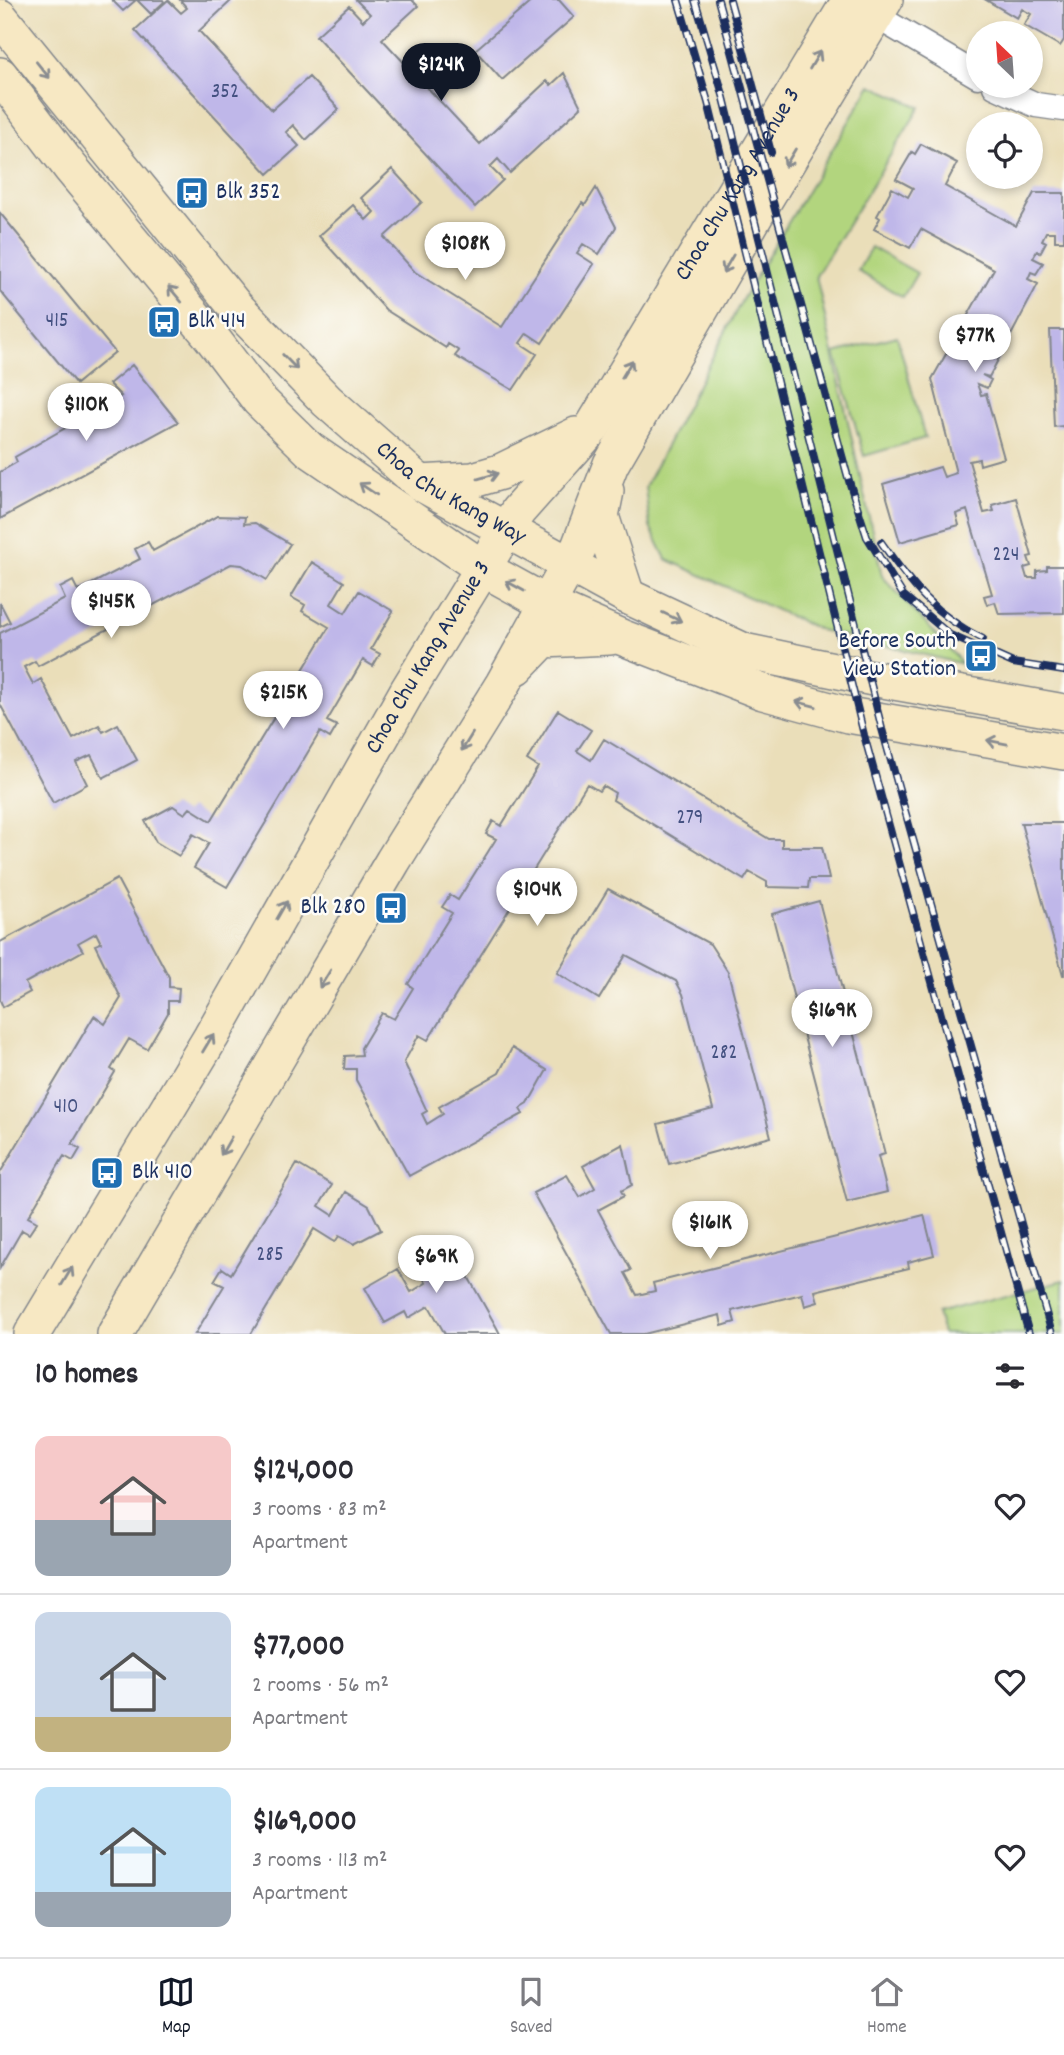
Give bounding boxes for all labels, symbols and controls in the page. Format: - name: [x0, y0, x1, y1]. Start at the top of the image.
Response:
- north arrow: [966, 21, 1043, 98]
- map controls: [966, 21, 1043, 189]
- pin: $124K: [392, 43, 490, 103]
- text: $124K: [418, 49, 464, 82]
- one-way arrow: [808, 51, 822, 71]
- one-way arrow: [35, 60, 50, 78]
- house number: 352: [211, 78, 239, 108]
- street label: Choa Chu Kang Avenue 3: [667, 82, 810, 288]
- button: locate: [966, 112, 1043, 189]
- one-way arrow: [783, 148, 797, 168]
- bus stop icon: Blk 352: [173, 174, 211, 212]
- place label: Blk 352: [216, 176, 281, 210]
- pin: $108K: [416, 222, 514, 282]
- text: $108K: [440, 228, 490, 261]
- one-way arrow: [721, 253, 735, 273]
- one-way arrow: [167, 285, 183, 303]
- bus stop icon: Blk 414: [145, 303, 183, 341]
- place label: Blk 414: [188, 305, 246, 339]
- house number: 415: [45, 307, 69, 337]
- pin: $77K: [934, 314, 1016, 374]
- text: $77K: [955, 320, 995, 353]
- one-way arrow: [281, 354, 298, 371]
- one-way arrow: [620, 360, 634, 380]
- pin: $110K: [37, 384, 135, 443]
- text: $110K: [64, 389, 108, 422]
- street label: Choa Chu Kang Way: [367, 434, 533, 555]
- one-way arrow: [477, 468, 499, 481]
- one-way arrow: [359, 482, 378, 496]
- house number: 224: [992, 541, 1020, 571]
- street label: Choa Chu Kang Avenue 3: [358, 555, 500, 761]
- one-way arrow: [505, 578, 526, 592]
- pin: $145K: [62, 580, 160, 640]
- text: $145K: [87, 586, 135, 619]
- one-way arrow: [660, 611, 682, 624]
- place label: Before South View Station: [839, 625, 956, 687]
- bus stop icon: Before South View Station: [962, 637, 1000, 675]
- pin: $215K: [234, 672, 332, 731]
- text: $215K: [259, 677, 307, 710]
- one-way arrow: [795, 697, 818, 710]
- one-way arrow: [459, 732, 473, 752]
- one-way arrow: [986, 734, 1009, 748]
- house number: 279: [677, 804, 703, 834]
- pin: $104K: [488, 869, 586, 928]
- text: $104K: [512, 874, 562, 907]
- bus stop icon: Blk 280: [372, 889, 410, 927]
- place label: Blk 280: [300, 891, 366, 925]
- one-way arrow: [275, 900, 289, 920]
- one-way arrow: [317, 968, 331, 988]
- pin: $169K: [783, 990, 881, 1049]
- text: $169K: [807, 995, 857, 1028]
- one-way arrow: [201, 1033, 215, 1053]
- house number: 282: [711, 1039, 737, 1069]
- house number: 410: [54, 1093, 78, 1123]
- one-way arrow: [219, 1135, 233, 1155]
- bus stop icon: Blk 410: [88, 1154, 126, 1192]
- place label: Blk 410: [132, 1156, 193, 1190]
- pin: $161K: [661, 1202, 759, 1261]
- text: $161K: [688, 1207, 732, 1240]
- pin: $69K: [395, 1236, 477, 1295]
- house number: 285: [256, 1241, 284, 1271]
- text: $69K: [414, 1241, 458, 1274]
- one-way arrow: [60, 1266, 74, 1286]
- text: 10 homes: [35, 1355, 138, 1398]
- icon: filters: [991, 1357, 1029, 1395]
- text: $124,000: [252, 1451, 354, 1494]
- icon: home: [91, 1464, 175, 1548]
- icon: heart: [991, 1487, 1029, 1525]
- text: 3 rooms · 83 m²: [252, 1494, 387, 1527]
- text: Apartment: [252, 1527, 348, 1560]
- text: $77,000: [252, 1627, 345, 1670]
- icon: home: [91, 1640, 175, 1724]
- icon: heart: [991, 1663, 1029, 1701]
- text: 2 rooms · 56 m²: [252, 1670, 389, 1703]
- text: Apartment: [252, 1703, 348, 1736]
- text: $169,000: [252, 1802, 357, 1845]
- icon: home: [91, 1815, 175, 1899]
- icon: heart: [991, 1838, 1029, 1876]
- text: 3 rooms · 113 m²: [252, 1845, 388, 1878]
- text: Apartment: [252, 1878, 348, 1911]
- tab: Map: [157, 1973, 195, 2042]
- tab: Saved: [510, 1973, 552, 2042]
- tab: Home: [867, 1973, 907, 2042]

